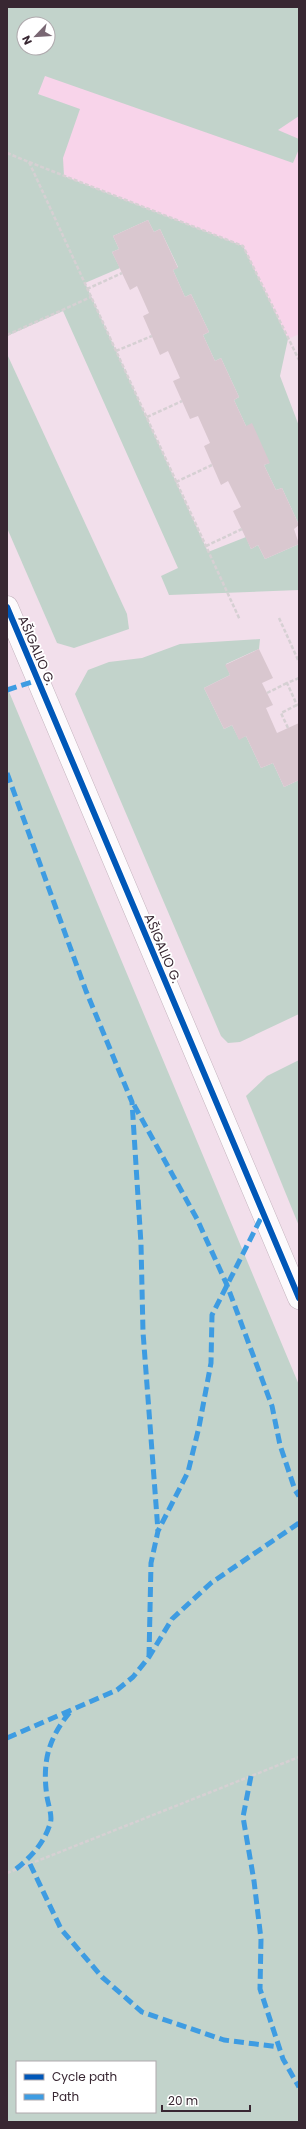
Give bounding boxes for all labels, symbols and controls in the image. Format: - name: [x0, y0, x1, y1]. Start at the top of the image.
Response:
- north arrow: [16, 16, 56, 56]
- text: N: [18, 33, 36, 47]
- street label: AŠIGALIO G.: [13, 613, 60, 688]
- street label: AŠIGALIO G.: [139, 911, 186, 986]
- legend: [16, 2061, 156, 2113]
- text: Cycle path: [52, 2068, 117, 2085]
- scale bar: [162, 2087, 250, 2113]
- text: Path: [52, 2088, 79, 2105]
- text: 20 m: [168, 2092, 198, 2109]

